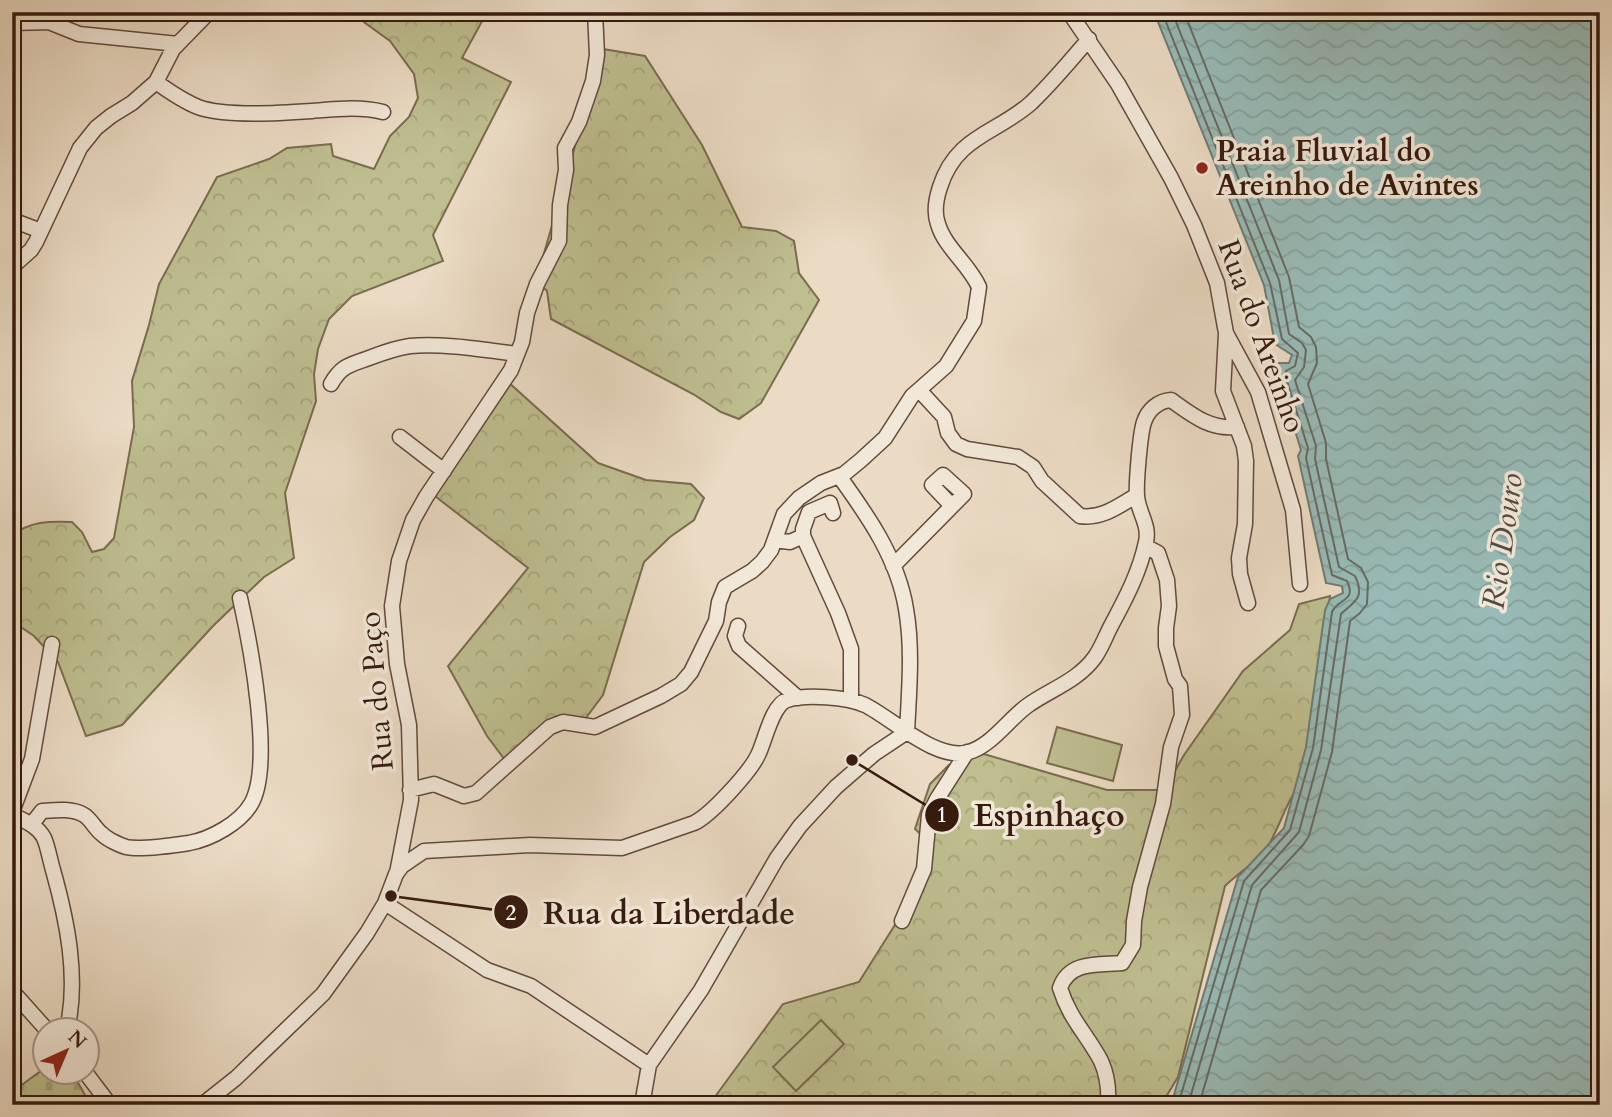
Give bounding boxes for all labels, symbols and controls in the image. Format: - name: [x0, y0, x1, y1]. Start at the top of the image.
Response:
- place label: Praia Fluvial do Areinho de Avintes: [1216, 131, 1479, 206]
- marker: Praia Fluvial do Areinho de Avintes: [1194, 160, 1210, 176]
- street label: Rua do Areinho: [1208, 234, 1315, 438]
- water label: Rio Douro: [1472, 470, 1534, 612]
- street label: Rua do Paço: [349, 610, 404, 772]
- callout: Espinhaço: [924, 788, 1138, 841]
- text: Espinhaço: [973, 794, 1125, 838]
- text: 1: [937, 801, 947, 830]
- callout: Rua da Liberdade: [494, 886, 809, 939]
- text: Rua da Liberdade: [543, 892, 795, 936]
- text: 2: [506, 899, 517, 928]
- north arrow: [32, 1016, 102, 1086]
- text: N: [62, 1024, 92, 1055]

